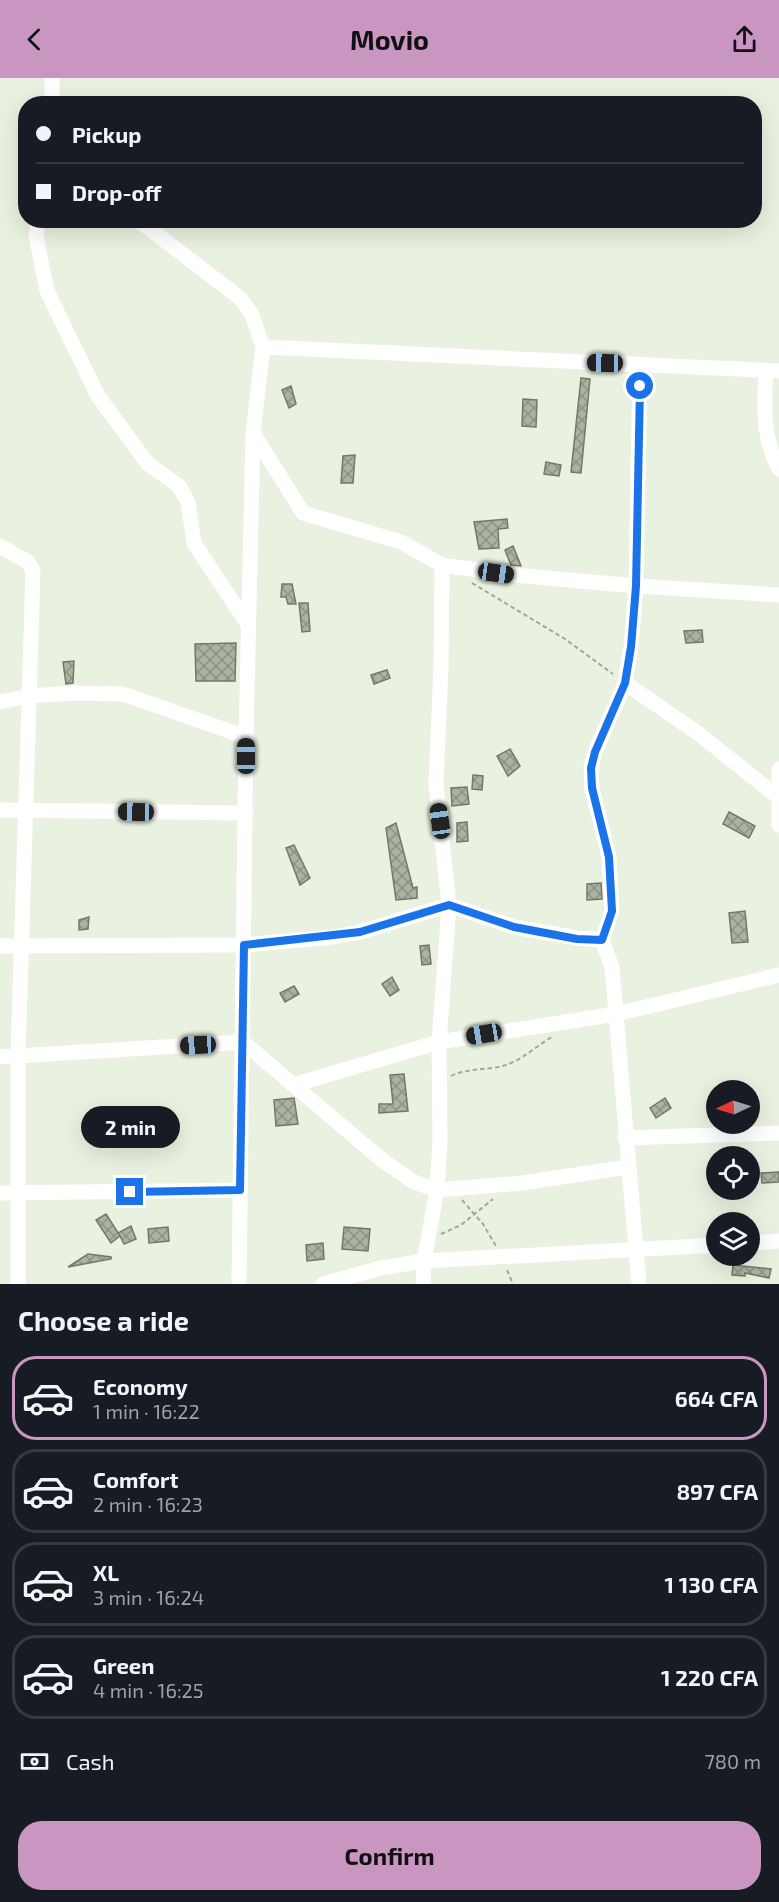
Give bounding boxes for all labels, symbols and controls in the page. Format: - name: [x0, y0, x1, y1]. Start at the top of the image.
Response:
- icon: back: [18, 23, 51, 56]
- text: Movio: [350, 23, 429, 55]
- icon: share: [728, 23, 761, 56]
- text: Pickup: [72, 121, 141, 147]
- text: Drop-off: [72, 179, 161, 205]
- car: [587, 354, 623, 372]
- route start: [626, 372, 653, 399]
- car: [477, 562, 515, 584]
- car: [237, 738, 255, 774]
- car: [429, 802, 451, 840]
- car: [118, 803, 154, 821]
- car: [465, 1022, 503, 1046]
- car: [180, 1035, 216, 1055]
- north arrow: [706, 1080, 760, 1134]
- map controls: [706, 1080, 760, 1266]
- callout: 2 min: [80, 1105, 180, 1147]
- text: 2 min: [105, 1115, 156, 1139]
- button: locate: [706, 1146, 760, 1200]
- route end: [116, 1178, 143, 1205]
- button: layers: [706, 1212, 760, 1266]
- text: Choose a ride: [18, 1304, 189, 1336]
- icon: car: [21, 1371, 75, 1425]
- text: Economy: [93, 1373, 188, 1399]
- text: 664 CFA: [675, 1385, 758, 1411]
- text: 1 min · 16:22: [93, 1399, 200, 1423]
- icon: car: [21, 1464, 75, 1518]
- text: Comfort: [93, 1466, 178, 1492]
- text: 897 CFA: [676, 1478, 758, 1504]
- text: 2 min · 16:23: [93, 1492, 203, 1516]
- icon: car: [21, 1557, 75, 1611]
- text: XL: [93, 1559, 119, 1585]
- text: 1 130 CFA: [665, 1571, 758, 1597]
- text: 3 min · 16:24: [93, 1585, 204, 1609]
- icon: car: [21, 1650, 75, 1704]
- text: Green: [93, 1652, 155, 1678]
- text: 1 220 CFA: [661, 1664, 758, 1690]
- text: 4 min · 16:25: [93, 1678, 204, 1702]
- icon: cash: [18, 1745, 51, 1778]
- text: Cash: [66, 1748, 115, 1774]
- text: 780 m: [705, 1749, 761, 1773]
- button: Confirm: [18, 1821, 761, 1890]

